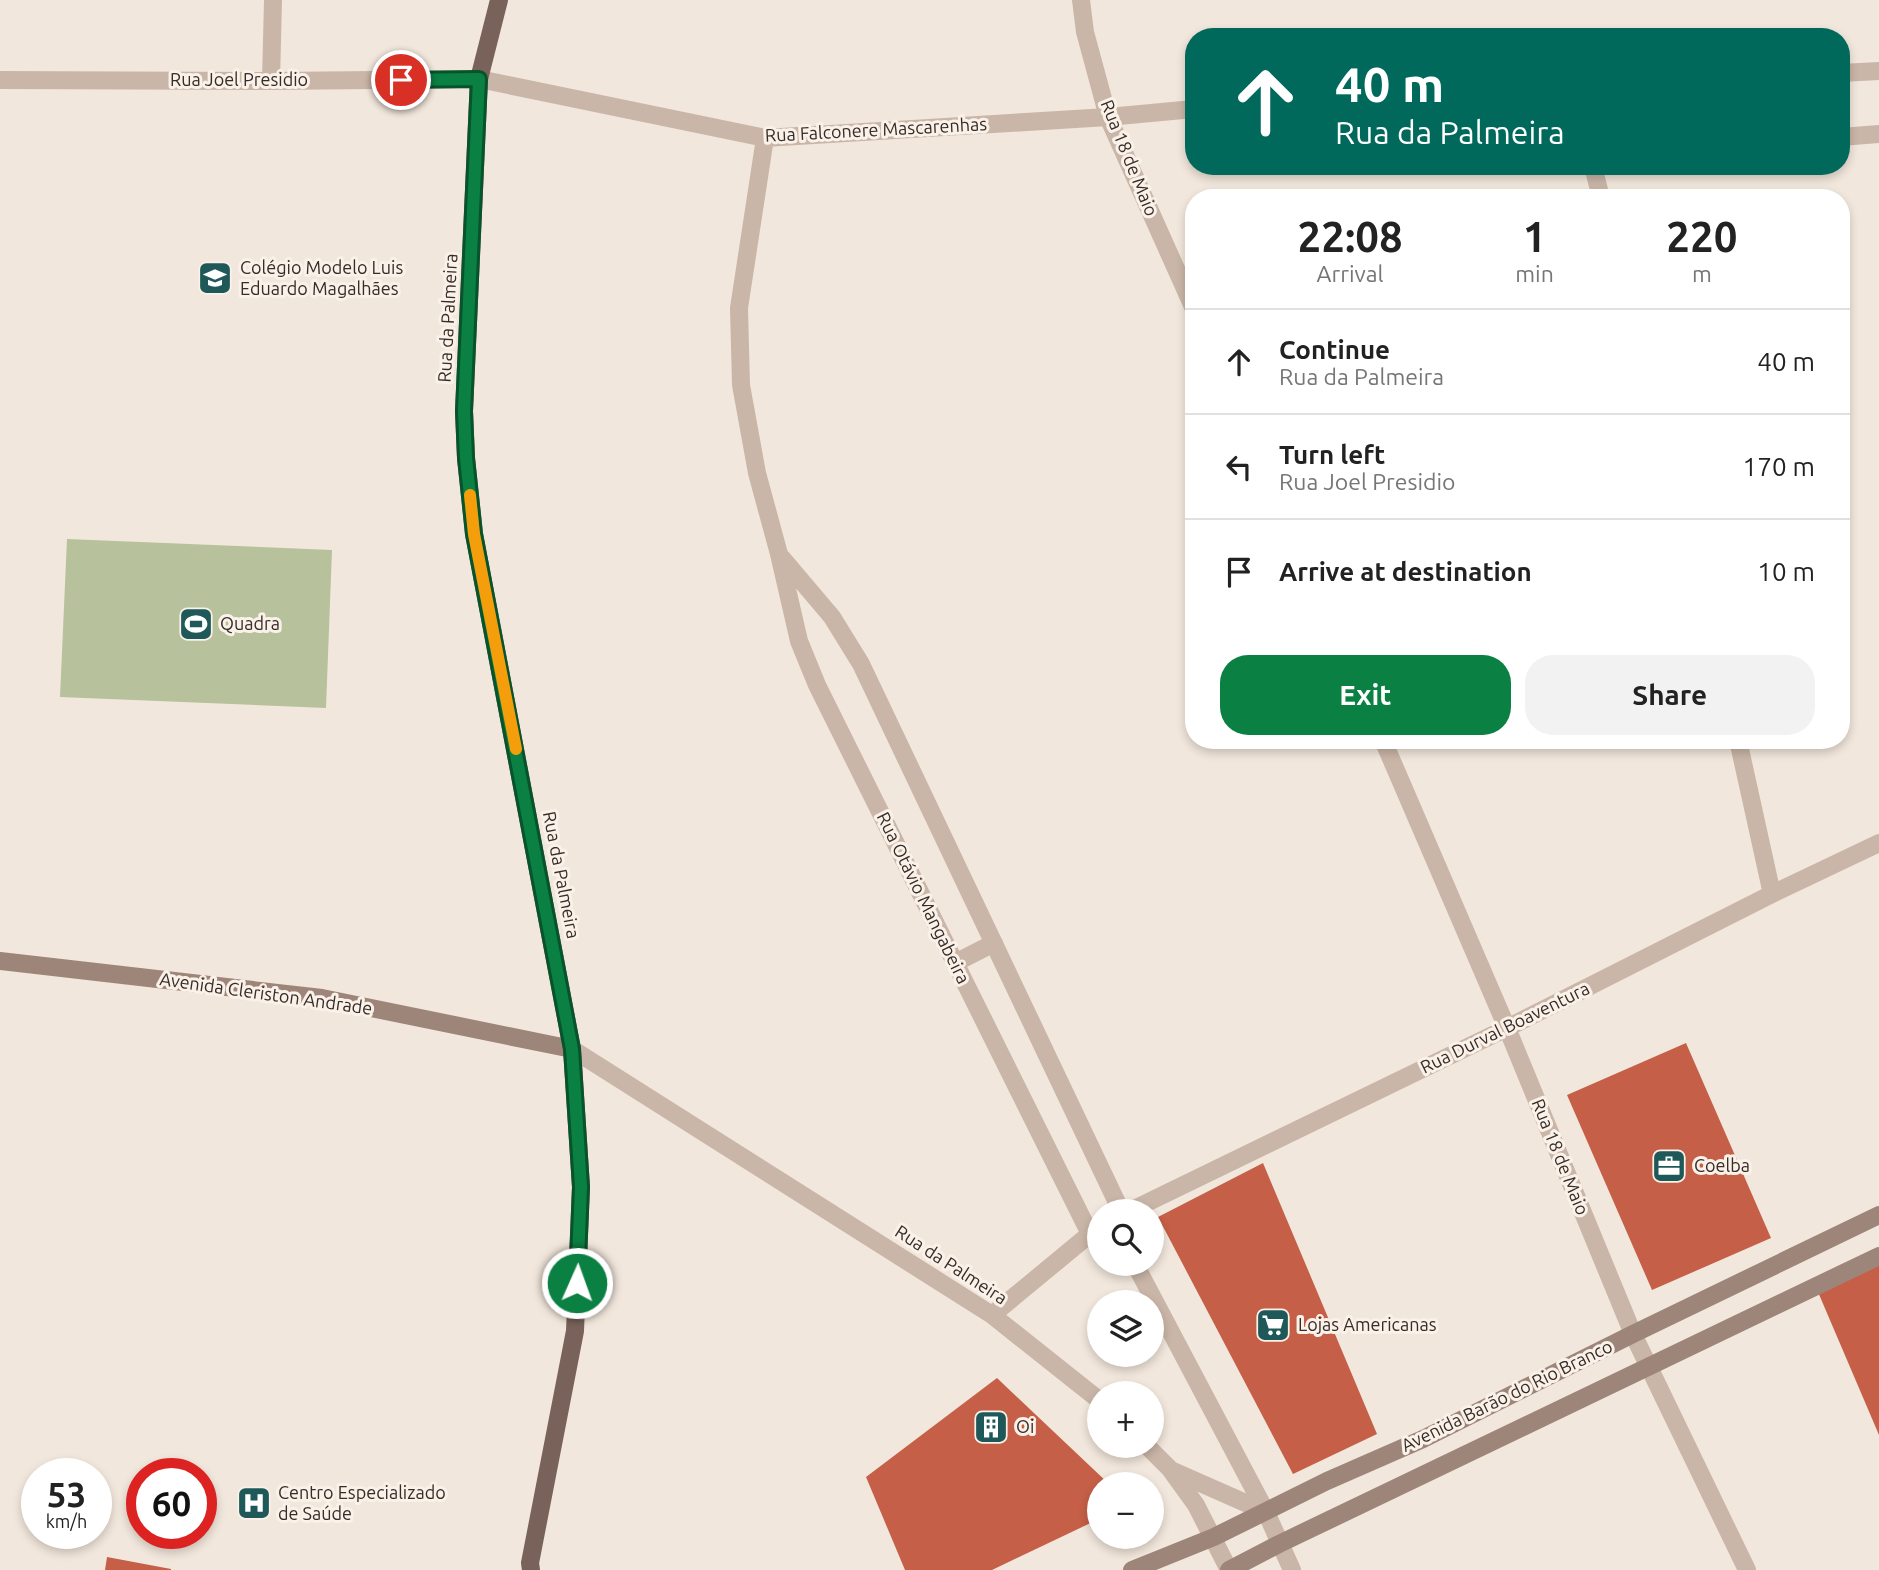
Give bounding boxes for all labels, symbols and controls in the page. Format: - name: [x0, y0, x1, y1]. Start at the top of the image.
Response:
- pin: [371, 50, 431, 110]
- icon: ahead: [1220, 56, 1311, 147]
- text: 40 m: [1335, 56, 1444, 111]
- icon: arrive: [382, 61, 420, 99]
- street label: Rua Joel Presidio: [170, 69, 308, 89]
- street label: Rua 18 de Maio: [1097, 97, 1162, 219]
- street label: Rua Falconere Mascarenhas: [764, 113, 988, 145]
- text: Rua da Palmeira: [1335, 114, 1565, 150]
- text: 22:08: [1298, 213, 1403, 260]
- text: 1: [1523, 213, 1546, 260]
- text: 220: [1666, 213, 1737, 260]
- street label: Rua da Palmeira: [434, 253, 460, 383]
- place label: Colégio Modelo Luis Eduardo Magalhães: [240, 257, 403, 298]
- school or university icon: Colégio Modelo Luis Eduardo Magalhães: [196, 259, 234, 297]
- text: Arrival: [1317, 261, 1384, 286]
- text: min: [1515, 261, 1554, 286]
- text: m: [1692, 261, 1712, 286]
- text: Continue: [1279, 335, 1390, 364]
- icon: ahead: [1220, 343, 1258, 381]
- text: 40 m: [1757, 347, 1815, 376]
- text: Rua da Palmeira: [1279, 364, 1444, 389]
- text: Turn left: [1279, 440, 1385, 469]
- icon: left: [1220, 448, 1258, 486]
- text: 170 m: [1743, 452, 1815, 481]
- text: Rua Joel Presidio: [1279, 469, 1456, 494]
- icon: arrive: [1220, 553, 1258, 591]
- text: Arrive at destination: [1279, 557, 1532, 586]
- text: 10 m: [1757, 557, 1815, 586]
- sports icon: Quadra: [177, 605, 215, 643]
- place label: Quadra: [220, 613, 280, 634]
- button: Exit: [1220, 655, 1511, 735]
- button: Share: [1525, 655, 1815, 735]
- street label: Rua Otávio Mangabeira: [874, 808, 974, 987]
- street label: Rua da Palmeira: [540, 809, 584, 940]
- street label: Avenida Cleriston Andrade: [159, 968, 374, 1018]
- street label: Rua Durval Boaventura: [1417, 977, 1592, 1077]
- street label: Rua 18 de Maio: [1528, 1096, 1593, 1218]
- office icon: Coelba: [1650, 1147, 1688, 1185]
- place label: Coelba: [1694, 1155, 1750, 1175]
- map controls: [1087, 1199, 1164, 1549]
- button: search: [1087, 1199, 1164, 1276]
- street label: Rua da Palmeira: [892, 1221, 1011, 1308]
- position arrow: [540, 1246, 614, 1320]
- button: layers: [1087, 1290, 1164, 1367]
- supermarket icon: Lojas Americanas: [1254, 1306, 1292, 1344]
- place label: Lojas Americanas: [1298, 1314, 1437, 1334]
- street label: Avenida Barão do Rio Branco: [1398, 1335, 1615, 1455]
- button: +: [1087, 1381, 1164, 1458]
- building icon: Oi: [972, 1408, 1010, 1446]
- place label: Oi: [1016, 1416, 1034, 1436]
- speed limit sign: 60: [126, 1458, 217, 1549]
- button: −: [1087, 1472, 1164, 1549]
- text: 53: [47, 1474, 86, 1514]
- place label: Centro Especializado de Saúde: [278, 1482, 446, 1523]
- hospital icon: Centro Especializado de Saúde: [235, 1484, 273, 1522]
- text: km/h: [46, 1511, 87, 1531]

